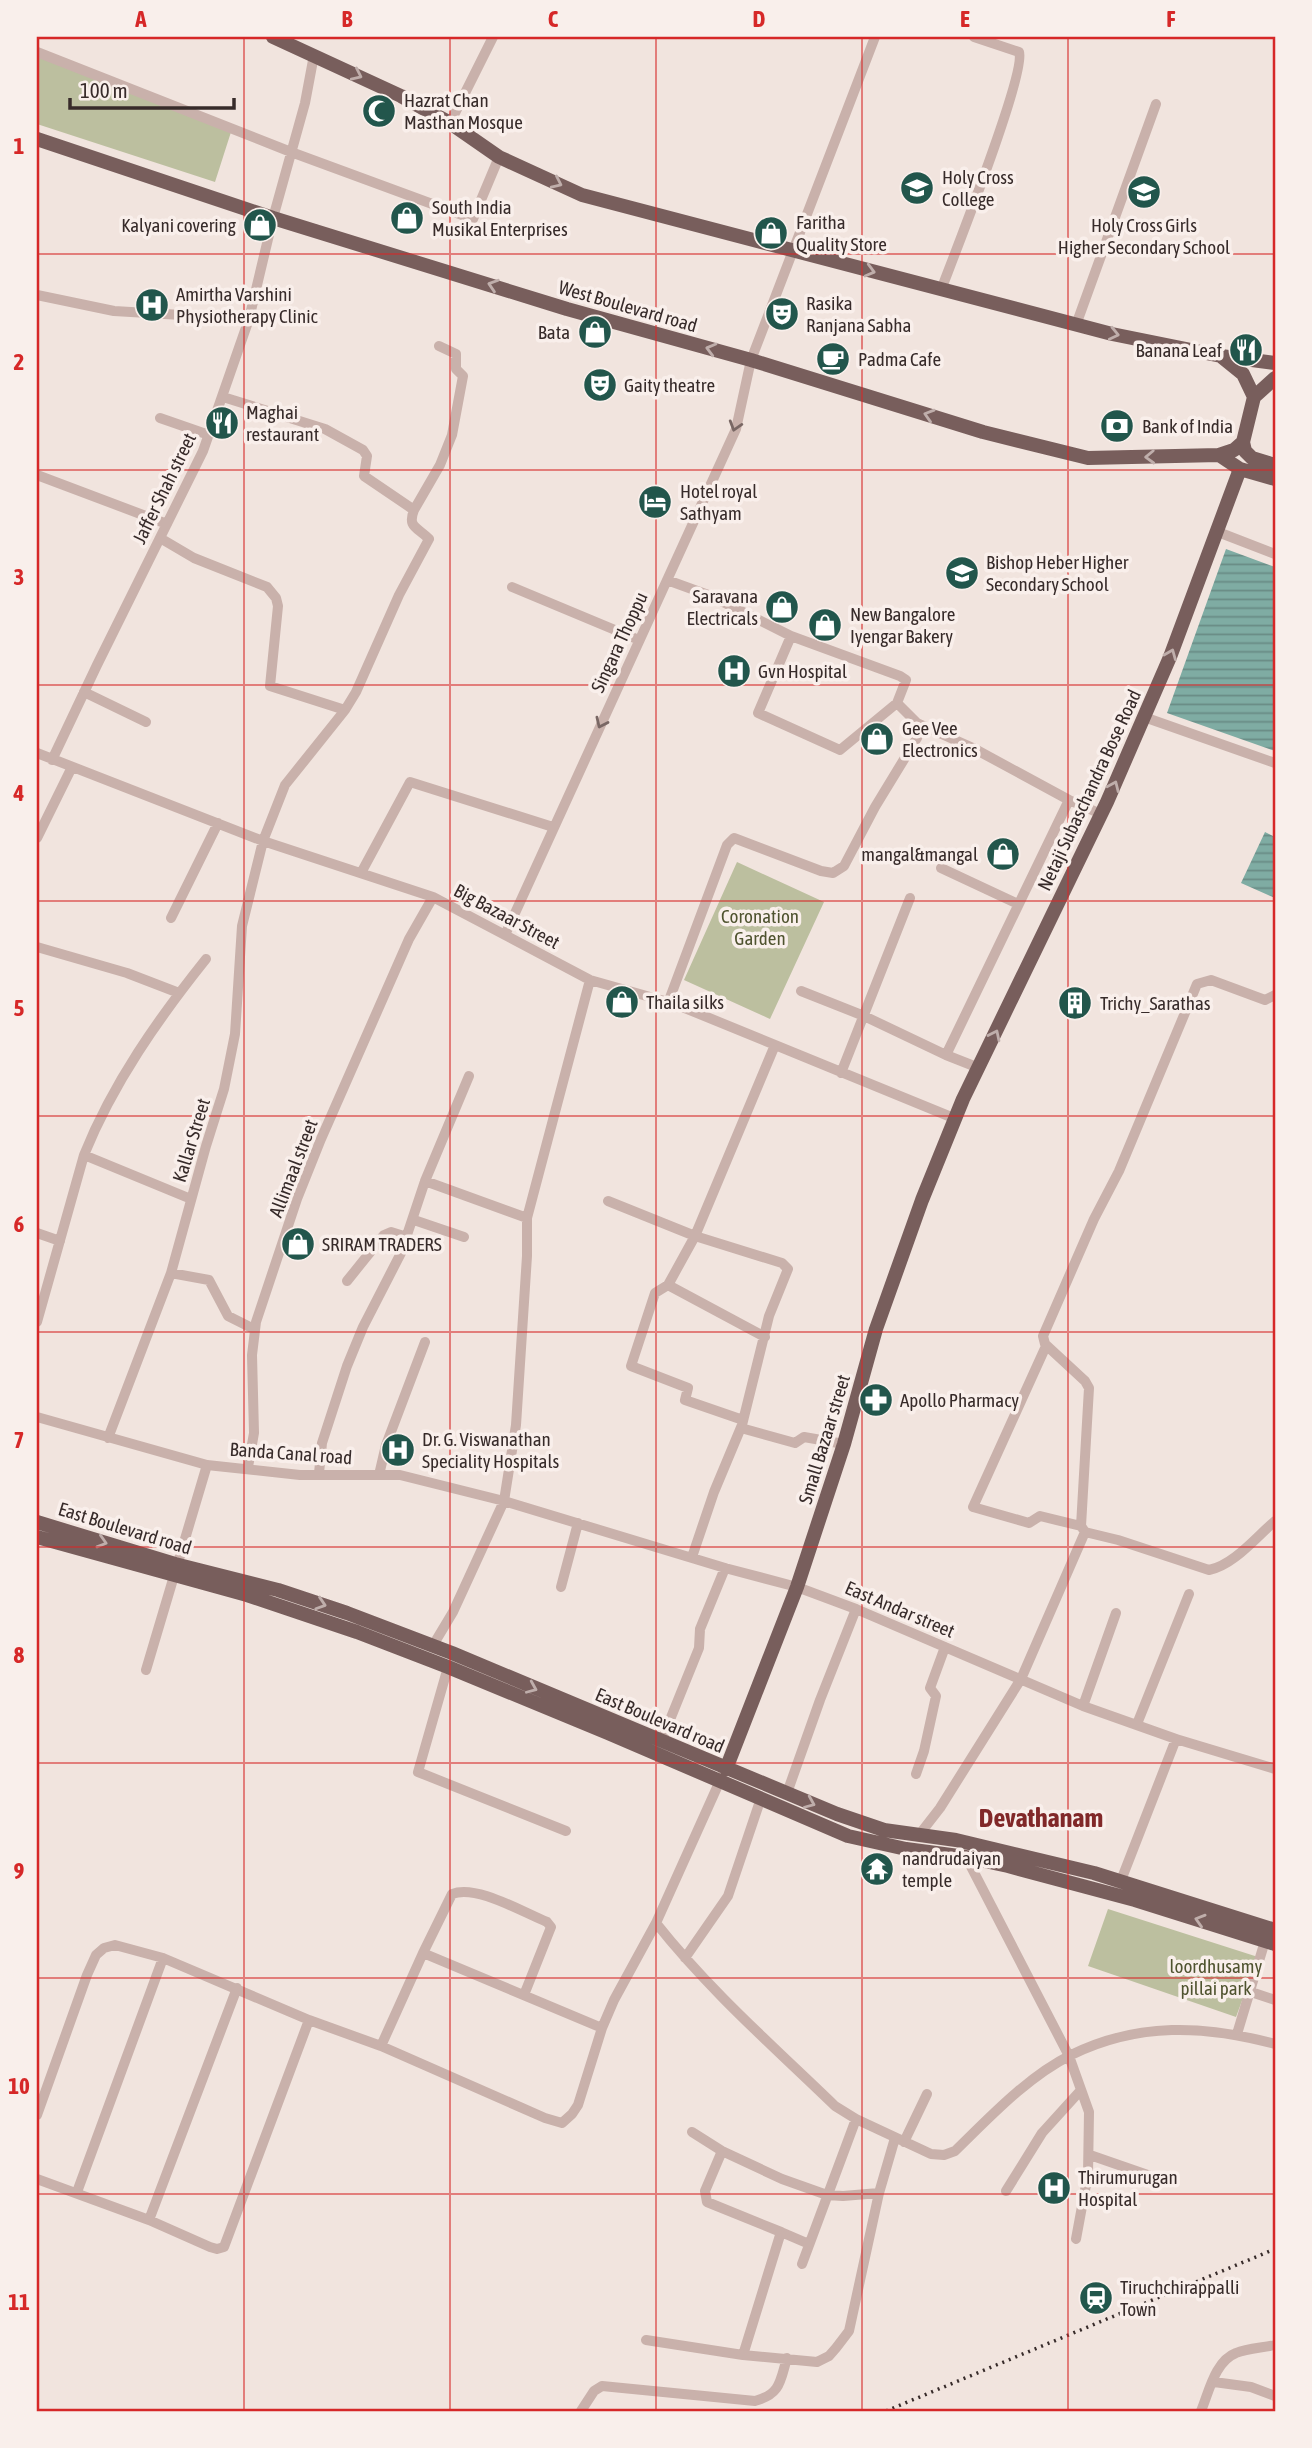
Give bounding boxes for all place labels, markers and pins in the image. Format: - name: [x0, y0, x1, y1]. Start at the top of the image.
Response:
- place label: Hazrat Chan Masthan Mosque: [404, 89, 523, 133]
- mosque icon: Hazrat Chan Masthan Mosque: [360, 92, 398, 130]
- place label: Holy Cross College: [942, 166, 1014, 210]
- school or university icon: Holy Cross College: [898, 169, 936, 207]
- school or university icon: Holy Cross Girls Higher Secondary School: [1125, 173, 1163, 211]
- place label: South India Musikal Enterprises: [432, 196, 568, 240]
- shop icon: South India Musikal Enterprises: [388, 199, 426, 237]
- shop icon: Kalyani covering: [241, 206, 279, 244]
- place label: Faritha Quality Store: [796, 211, 887, 255]
- place label: Kalyani covering: [121, 214, 237, 236]
- shop icon: Faritha Quality Store: [752, 214, 790, 252]
- place label: Holy Cross Girls Higher Secondary School: [1058, 214, 1230, 258]
- place label: Amirtha Varshini Physiotherapy Clinic: [176, 283, 319, 327]
- hospital icon: Amirtha Varshini Physiotherapy Clinic: [133, 286, 171, 324]
- place label: Rasika Ranjana Sabha: [806, 292, 911, 336]
- theatre icon: Rasika Ranjana Sabha: [763, 295, 801, 333]
- shop icon: Bata: [576, 313, 614, 351]
- place label: Bata: [538, 321, 570, 343]
- restaurant icon: Banana Leaf: [1227, 331, 1265, 369]
- place label: Banana Leaf: [1135, 339, 1222, 361]
- cafe icon: Padma Cafe: [814, 340, 852, 378]
- place label: Padma Cafe: [858, 348, 941, 370]
- theatre icon: Gaity theatre: [581, 366, 619, 404]
- place label: Gaity theatre: [624, 374, 715, 396]
- place label: Maghai restaurant: [246, 401, 319, 445]
- restaurant icon: Maghai restaurant: [203, 404, 241, 442]
- bank icon: Bank of India: [1098, 407, 1136, 445]
- place label: Bank of India: [1142, 415, 1233, 437]
- place label: Hotel royal Sathyam: [680, 480, 757, 524]
- hotel icon: Hotel royal Sathyam: [636, 483, 674, 521]
- place label: Bishop Heber Higher Secondary School: [986, 551, 1129, 595]
- school or university icon: Bishop Heber Higher Secondary School: [943, 554, 981, 592]
- place label: Saravana Electricals: [686, 585, 758, 629]
- shop icon: Saravana Electricals: [763, 588, 801, 626]
- place label: New Bangalore Iyengar Bakery: [850, 603, 955, 647]
- shop icon: New Bangalore Iyengar Bakery: [806, 606, 844, 644]
- hospital icon: Gvn Hospital: [715, 652, 753, 690]
- place label: Gvn Hospital: [758, 660, 847, 682]
- place label: Gee Vee Electronics: [902, 717, 978, 761]
- shop icon: Gee Vee Electronics: [858, 720, 896, 758]
- shop icon: mangal&mangal: [984, 835, 1022, 873]
- place label: mangal&mangal: [861, 843, 978, 865]
- shop icon: Thaila silks: [603, 983, 641, 1021]
- building icon: Trichy_Sarathas: [1056, 984, 1094, 1022]
- place label: Thaila silks: [646, 991, 724, 1013]
- place label: Trichy_Sarathas: [1100, 992, 1211, 1014]
- shop icon: SRIRAM TRADERS: [279, 1225, 317, 1263]
- place label: SRIRAM TRADERS: [322, 1233, 442, 1255]
- pharmacy icon: Apollo Pharmacy: [857, 1381, 895, 1419]
- place label: Apollo Pharmacy: [900, 1389, 1019, 1411]
- place label: Dr. G. Viswanathan Speciality Hospitals: [422, 1428, 559, 1472]
- hospital icon: Dr. G. Viswanathan Speciality Hospitals: [379, 1431, 417, 1469]
- place label: nandrudaiyan temple: [902, 1847, 1001, 1891]
- temple icon: nandrudaiyan temple: [858, 1850, 896, 1888]
- place label: Thirumurugan Hospital: [1078, 2166, 1178, 2210]
- hospital icon: Thirumurugan Hospital: [1035, 2169, 1073, 2207]
- place label: Tiruchchirappalli Town: [1120, 2276, 1239, 2320]
- station icon: Tiruchchirappalli Town: [1077, 2279, 1115, 2317]

